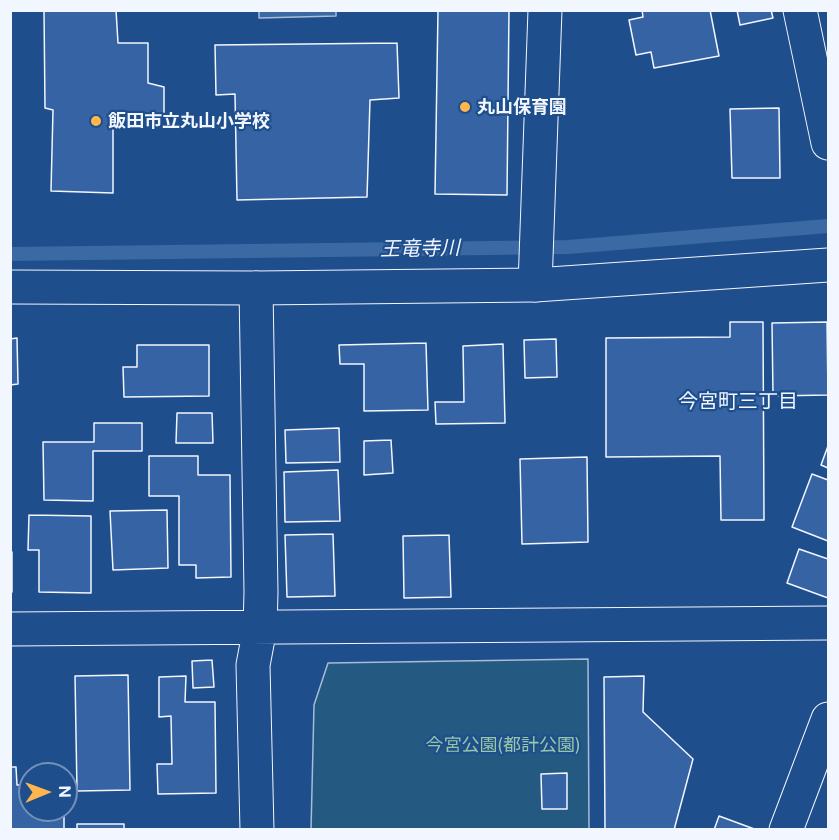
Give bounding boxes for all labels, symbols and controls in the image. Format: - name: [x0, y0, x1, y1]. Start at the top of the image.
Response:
- place label: 丸山保育園: [477, 96, 567, 118]
- marker: 丸山保育園: [458, 100, 472, 114]
- place label: 飯田市立丸山小学校: [108, 110, 270, 132]
- marker: 飯田市立丸山小学校: [89, 114, 103, 128]
- water label: 王竜寺川: [380, 236, 460, 262]
- district label: 今宮町三丁目: [678, 390, 798, 414]
- park label: 今宮公園(都計公園): [425, 734, 581, 756]
- north arrow: [18, 762, 78, 822]
- text: N: [55, 785, 74, 798]

